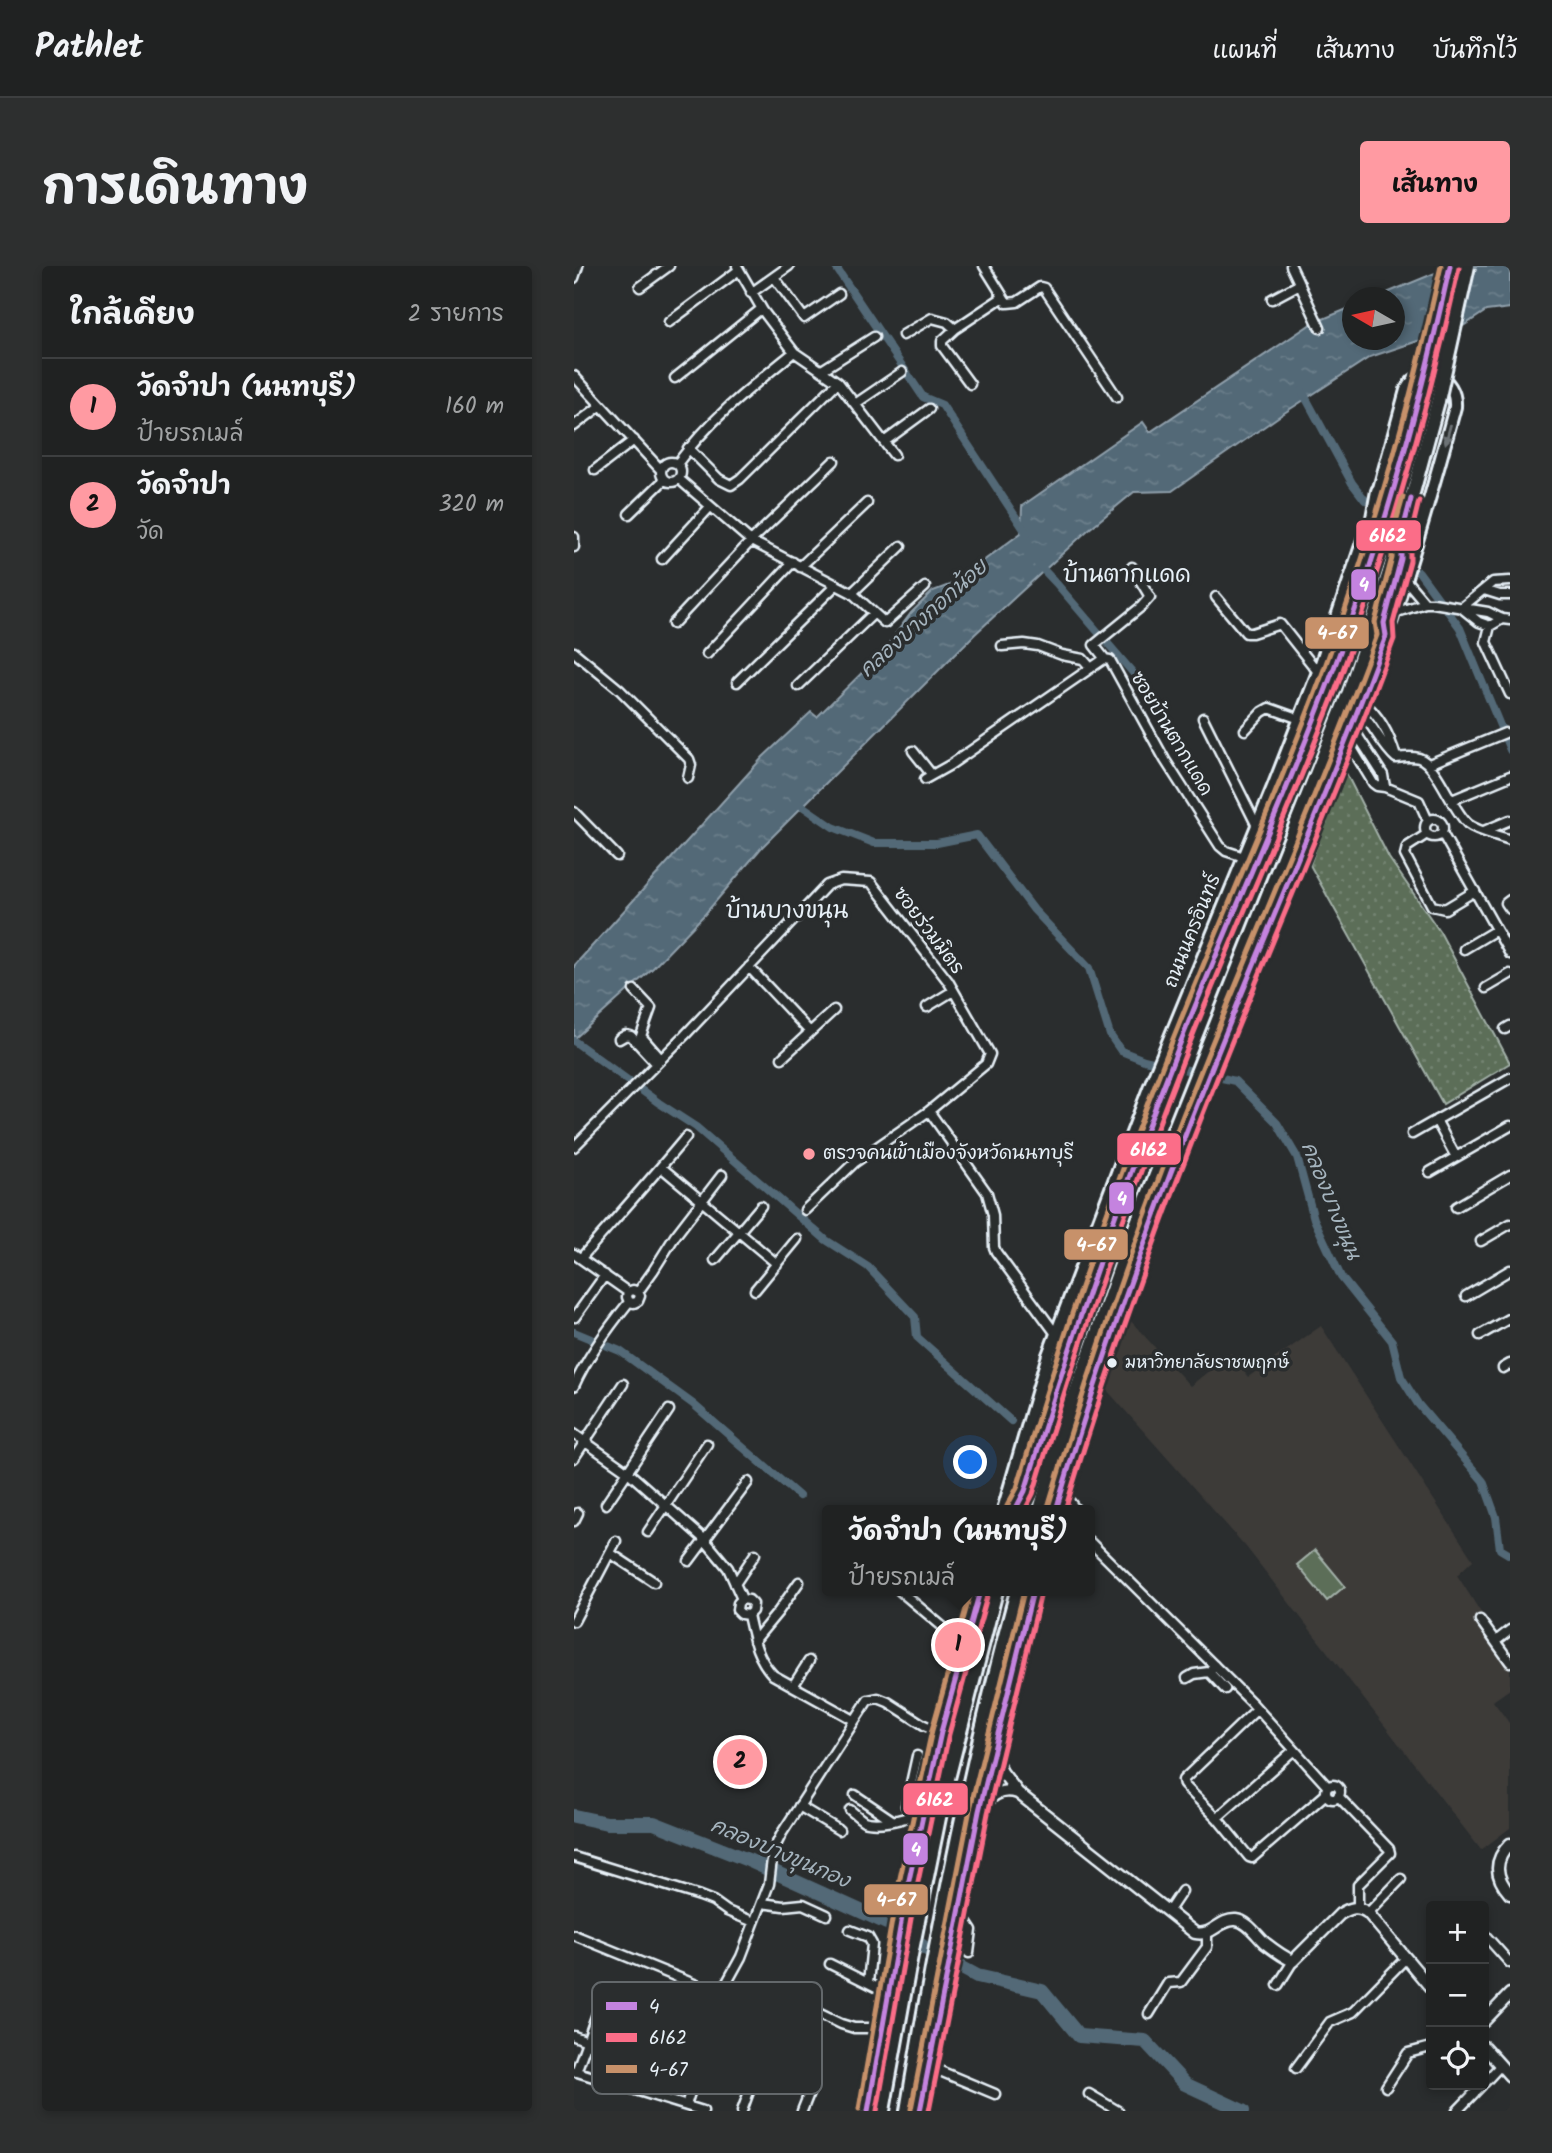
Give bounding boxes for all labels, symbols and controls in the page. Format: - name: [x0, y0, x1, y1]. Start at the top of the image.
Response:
- text: Pathlet: [35, 22, 143, 75]
- text: แผนที่: [1212, 32, 1277, 71]
- text: เส้นทาง: [1315, 32, 1395, 71]
- text: บันทึกไว้: [1433, 32, 1517, 71]
- button: เส้นทาง: [1360, 141, 1510, 223]
- text: การเดินทาง: [42, 151, 308, 229]
- north arrow: [1342, 287, 1405, 350]
- text: ใกล้เคียง: [70, 292, 195, 340]
- text: 2 รายการ: [408, 297, 504, 333]
- text: วัดจำปา (นนทบุรี): [137, 368, 357, 410]
- text: 1: [90, 389, 96, 425]
- text: 160 m: [445, 389, 504, 425]
- text: ป้ายรถเมล์: [137, 417, 243, 453]
- one-way arrow: [1442, 424, 1453, 446]
- text: วัดจําปา: [137, 466, 230, 508]
- text: 2: [86, 487, 100, 523]
- text: 320 m: [438, 487, 504, 523]
- text: วัด: [137, 515, 164, 551]
- line badge: 6162: [1355, 519, 1422, 552]
- text: 6162: [1369, 522, 1407, 552]
- water label: คลองบางกอกน้อย: [852, 550, 998, 686]
- district label: บ้านตากแดด: [1063, 558, 1191, 594]
- line badge: 4: [1350, 568, 1377, 601]
- text: 4: [1359, 571, 1370, 601]
- line badge: 4-67: [1304, 616, 1370, 650]
- text: 4-67: [1317, 619, 1358, 649]
- street label: ซอยบ้านตากแดด: [1122, 666, 1220, 802]
- street label: ถนนนครอินทร์: [1156, 869, 1230, 993]
- street label: ซอยร่วมมิตร: [885, 881, 971, 981]
- district label: บ้านบางขนุน: [726, 894, 849, 930]
- line badge: 6162: [1116, 1132, 1182, 1166]
- text: 6162: [1130, 1136, 1168, 1166]
- water label: คลองบางขนุน: [1291, 1137, 1369, 1266]
- place label: ตรวจคนเข้าเมืองจังหวัดนนทบุรี: [823, 1139, 1074, 1169]
- marker: ตรวจคนเข้าเมืองจังหวัดนนทบุรี: [801, 1146, 817, 1162]
- line badge: 4: [1108, 1181, 1135, 1215]
- text: 4: [1117, 1185, 1128, 1215]
- line badge: 4-67: [1063, 1228, 1129, 1261]
- text: 4-67: [1076, 1231, 1117, 1261]
- place label: มหาวิทยาลัยราชพฤกษ์: [1125, 1350, 1290, 1377]
- marker: มหาวิทยาลัยราชพฤกษ์: [1105, 1356, 1119, 1370]
- your location: [953, 1445, 987, 1479]
- popup: [822, 1505, 1095, 1596]
- text: วัดจำปา (นนทบุรี): [849, 1512, 1068, 1554]
- text: ป้ายรถเมล์: [849, 1561, 955, 1597]
- pin: 1: [935, 1619, 981, 1671]
- pin: 2: [717, 1736, 763, 1788]
- line badge: 6162: [902, 1782, 969, 1816]
- text: 6162: [916, 1786, 954, 1816]
- water label: คลองบางขุนกอง: [705, 1810, 856, 1899]
- line badge: 4: [902, 1832, 929, 1866]
- text: 4: [911, 1836, 922, 1866]
- line badge: 4-67: [863, 1883, 929, 1916]
- text: 4-67: [876, 1886, 917, 1916]
- map controls: [1426, 1901, 1489, 2090]
- button: +: [1426, 1901, 1489, 1964]
- button: −: [1426, 1964, 1489, 2027]
- legend: [592, 1982, 822, 2094]
- text: 4: [649, 1993, 659, 2023]
- text: 6162: [649, 2024, 687, 2054]
- button: locate: [1426, 2027, 1489, 2090]
- text: 4-67: [649, 2056, 689, 2086]

